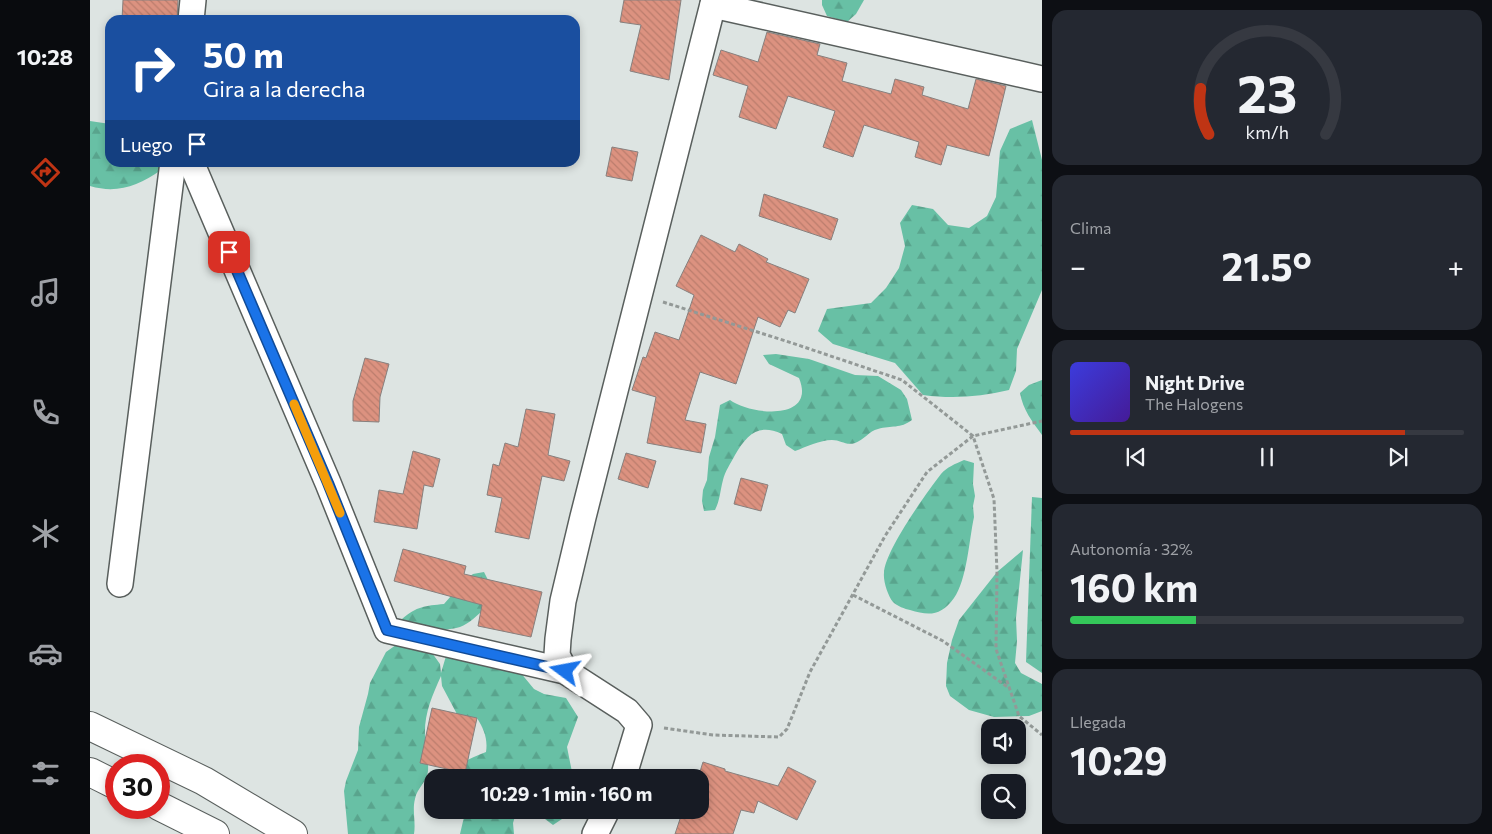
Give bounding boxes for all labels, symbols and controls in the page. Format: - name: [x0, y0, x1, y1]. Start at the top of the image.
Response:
- text: 50 m: [203, 32, 284, 75]
- icon: right: [120, 35, 185, 100]
- text: 10:28: [17, 43, 73, 70]
- text: 23: [1237, 60, 1297, 124]
- text: Gira a la derecha: [203, 75, 365, 102]
- text: km/h: [1245, 121, 1289, 143]
- icon: arrive: [183, 130, 211, 158]
- text: Luego: [120, 133, 173, 156]
- icon: directions: [28, 155, 63, 190]
- text: Clima: [1070, 218, 1111, 237]
- pin: [208, 231, 250, 273]
- icon: arrive: [215, 238, 243, 266]
- text: 21.5°: [1222, 242, 1312, 289]
- text: −: [1070, 249, 1086, 283]
- text: +: [1448, 249, 1464, 283]
- icon: music: [28, 275, 63, 310]
- text: Night Drive: [1145, 371, 1245, 394]
- text: The Halogens: [1145, 394, 1243, 413]
- icon: phone: [28, 395, 63, 430]
- icon: previous: [1122, 443, 1150, 471]
- icon: pause: [1253, 443, 1281, 471]
- icon: next: [1384, 443, 1412, 471]
- icon: climate: [28, 516, 63, 551]
- text: Autonomía · 32%: [1070, 539, 1193, 558]
- text: 160 km: [1070, 563, 1198, 610]
- icon: car: [28, 636, 63, 671]
- position arrow: [538, 644, 590, 696]
- text: Llegada: [1070, 712, 1126, 731]
- map controls: [981, 719, 1026, 819]
- button: sound: [981, 719, 1026, 764]
- text: 10:29: [1070, 736, 1167, 783]
- speed limit sign: 30: [105, 754, 170, 819]
- icon: filters: [28, 756, 63, 791]
- button: search: [981, 774, 1026, 819]
- text: 10:29 · 1 min · 160 m: [481, 782, 652, 805]

